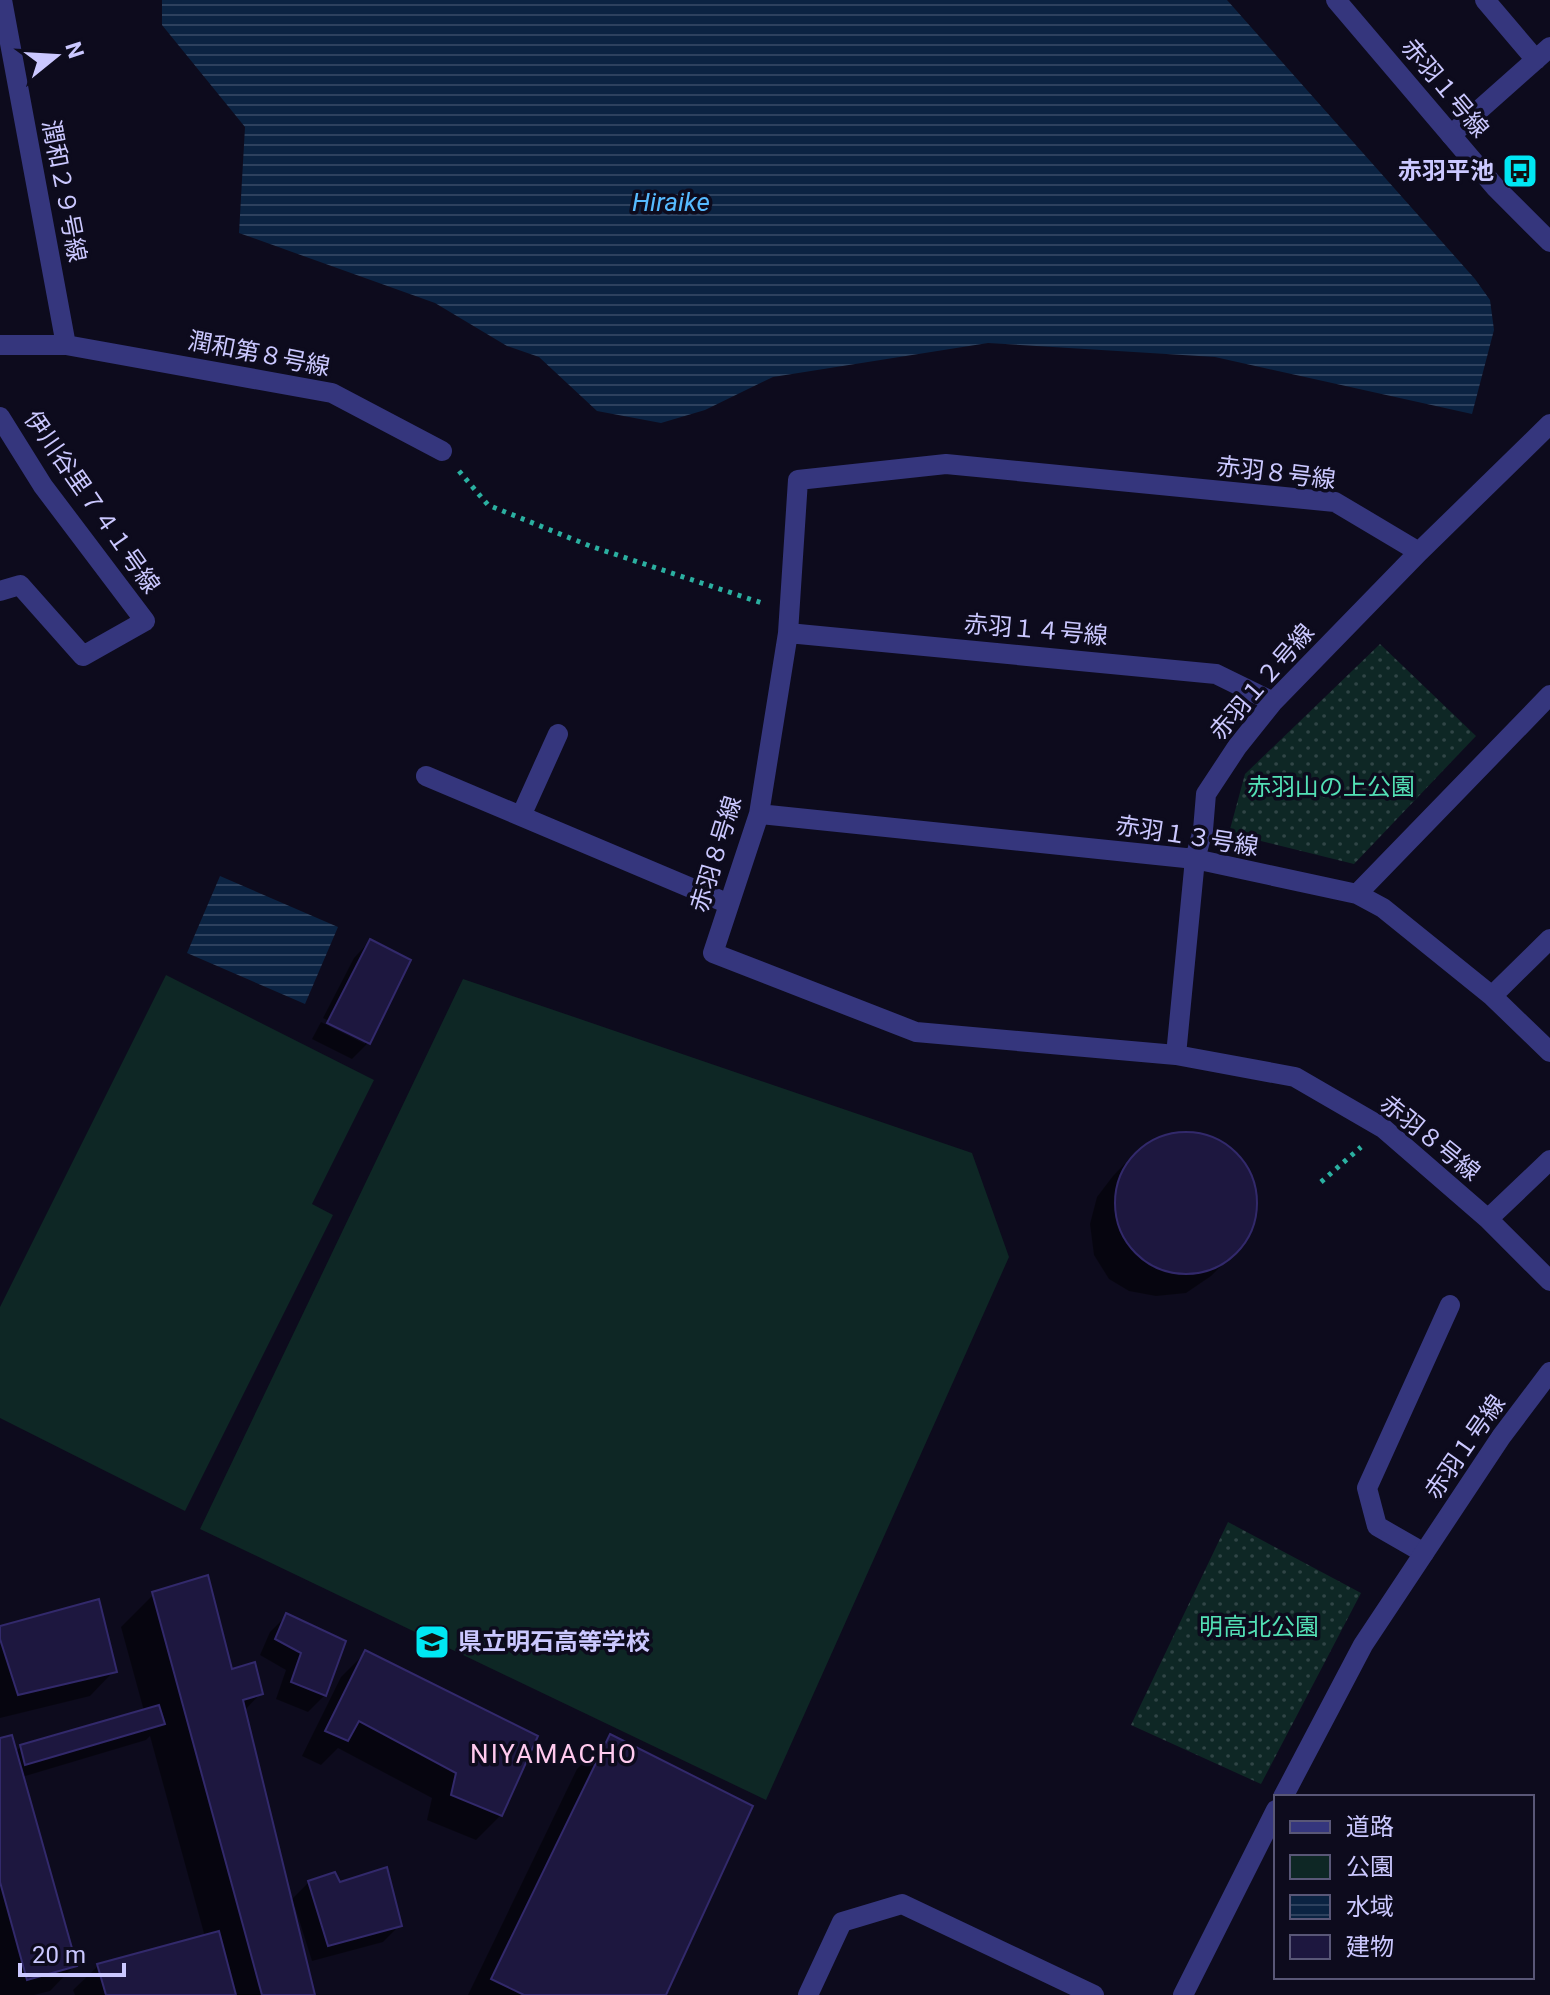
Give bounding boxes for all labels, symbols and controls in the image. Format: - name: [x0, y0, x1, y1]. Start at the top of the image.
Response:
- north arrow: [16, 16, 96, 96]
- street label: 赤羽１号線: [1396, 33, 1494, 143]
- text: N: [60, 39, 89, 61]
- street label: 潤和２９号線: [37, 118, 91, 264]
- bus stop icon: 赤羽平池: [1501, 152, 1539, 190]
- place label: 赤羽平池: [1398, 157, 1494, 185]
- water label: Hiraike: [632, 187, 710, 217]
- street label: 潤和第８号線: [186, 327, 332, 381]
- street label: 伊川谷里７４１号線: [19, 406, 165, 598]
- street label: 赤羽８号線: [1215, 452, 1337, 494]
- street label: 赤羽１４号線: [963, 610, 1109, 650]
- street label: 赤羽１２号線: [1204, 618, 1320, 746]
- park label: 赤羽山の上公園: [1247, 773, 1415, 801]
- street label: 赤羽８号線: [685, 793, 747, 915]
- street label: 赤羽１３号線: [1114, 811, 1260, 861]
- street label: 赤羽８号線: [1375, 1089, 1485, 1187]
- street label: 赤羽１号線: [1419, 1390, 1511, 1504]
- park label: 明高北公園: [1199, 1613, 1319, 1641]
- school or university icon: 県立明石高等学校: [413, 1623, 451, 1661]
- place label: 県立明石高等学校: [458, 1628, 650, 1656]
- district label: NIYAMACHO: [470, 1739, 638, 1769]
- legend: [1274, 1795, 1534, 1979]
- text: 道路: [1346, 1813, 1394, 1841]
- text: 公園: [1346, 1853, 1394, 1881]
- text: 水域: [1346, 1893, 1394, 1921]
- scale bar: [20, 1927, 124, 1977]
- text: 建物: [1346, 1933, 1394, 1961]
- text: 20 m: [32, 1941, 86, 1969]

